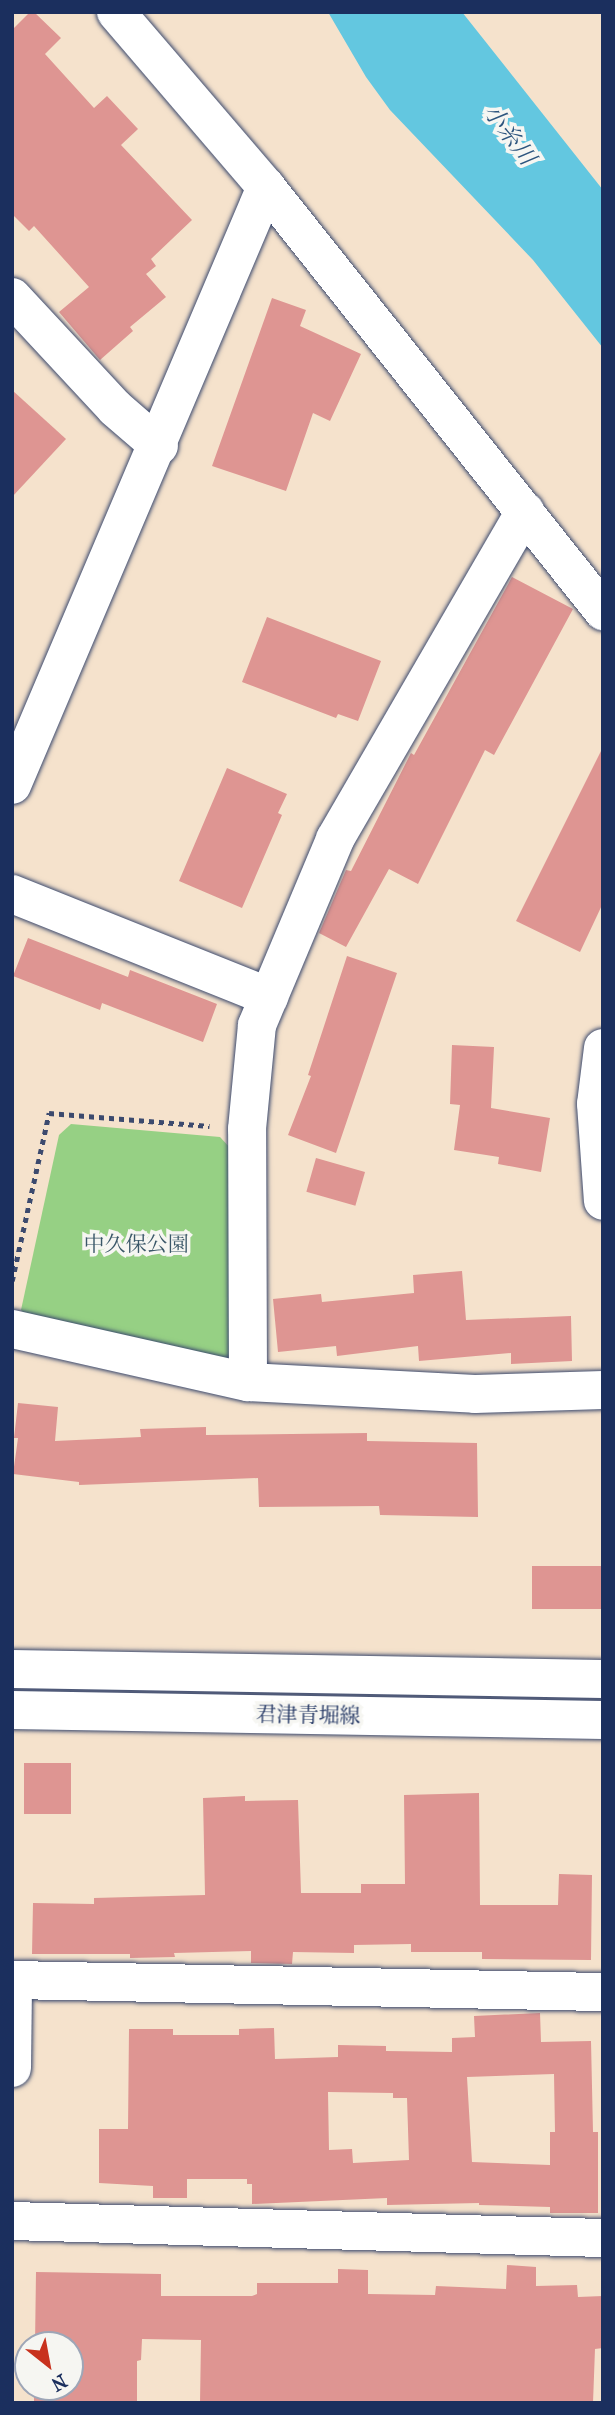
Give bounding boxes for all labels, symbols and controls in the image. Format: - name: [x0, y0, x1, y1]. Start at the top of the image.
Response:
- water label: 小糸川: [477, 99, 541, 171]
- park label: 中久保公園: [84, 1231, 188, 1257]
- street label: 君津青堀線: [255, 1701, 361, 1729]
- north arrow: [14, 2331, 84, 2401]
- text: N: [47, 2369, 71, 2395]

